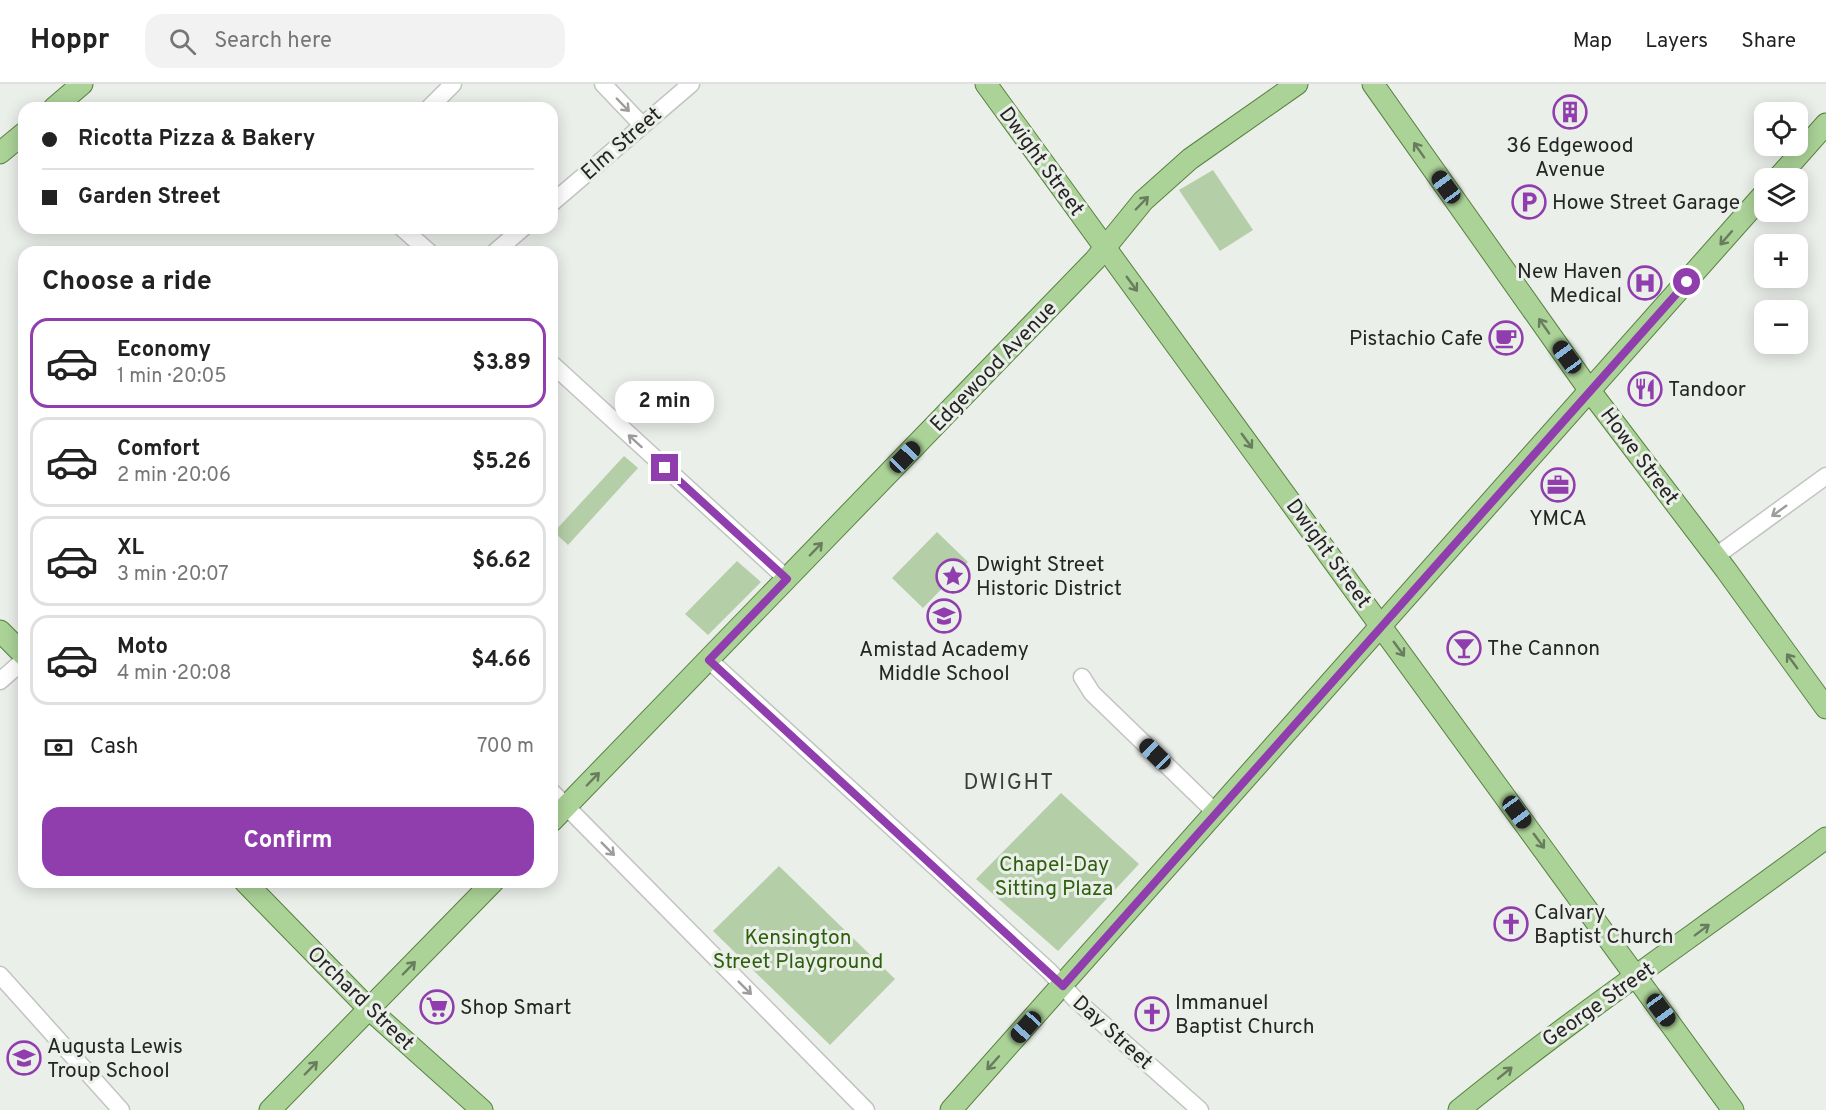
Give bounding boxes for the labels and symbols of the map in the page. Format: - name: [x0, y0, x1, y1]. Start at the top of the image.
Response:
- building icon: 36 Edgewood Avenue: [1552, 94, 1588, 130]
- one-way arrow: [615, 97, 630, 112]
- street label: Elm Street: [576, 102, 668, 187]
- street label: Dwight Street: [992, 102, 1089, 222]
- place label: 36 Edgewood Avenue: [1506, 133, 1634, 184]
- one-way arrow: [1413, 142, 1425, 158]
- car: [1428, 167, 1464, 207]
- parking icon: Howe Street Garage: [1511, 184, 1547, 220]
- place label: Howe Street Garage: [1552, 190, 1740, 217]
- one-way arrow: [1135, 195, 1149, 210]
- one-way arrow: [1719, 230, 1733, 245]
- place label: New Haven Medical: [1517, 259, 1622, 310]
- hospital icon: New Haven Medical: [1627, 265, 1663, 301]
- route start: [1673, 268, 1700, 295]
- one-way arrow: [1126, 275, 1138, 291]
- street label: Edgewood Avenue: [925, 296, 1063, 438]
- one-way arrow: [1538, 318, 1550, 334]
- cafe icon: Pistachio Cafe: [1488, 320, 1524, 356]
- place label: Pistachio Cafe: [1349, 326, 1483, 353]
- car: [1549, 337, 1585, 377]
- restaurant icon: Tandoor: [1627, 371, 1663, 407]
- place label: Tandoor: [1668, 377, 1746, 404]
- callout: 2 min: [616, 381, 714, 423]
- street label: Howe Street: [1593, 403, 1684, 511]
- one-way arrow: [628, 433, 643, 448]
- one-way arrow: [1241, 433, 1253, 449]
- car: [886, 438, 924, 476]
- route end: [651, 454, 678, 481]
- office icon: YMCA: [1540, 467, 1576, 503]
- street label: Dwight Street: [1279, 494, 1376, 614]
- one-way arrow: [1771, 505, 1787, 517]
- place label: YMCA: [1529, 506, 1587, 533]
- one-way arrow: [809, 542, 823, 557]
- place label: Dwight Street Historic District: [976, 552, 1122, 603]
- place icon: Dwight Street Historic District: [935, 558, 971, 594]
- school or university icon: Amistad Academy Middle School: [926, 598, 962, 634]
- bar icon: The Cannon: [1446, 630, 1482, 666]
- place label: The Cannon: [1487, 636, 1600, 663]
- place label: Amistad Academy Middle School: [859, 637, 1029, 688]
- one-way arrow: [1393, 641, 1406, 657]
- one-way arrow: [1786, 653, 1798, 669]
- car: [1136, 735, 1174, 773]
- district label: DWIGHT: [963, 770, 1055, 797]
- one-way arrow: [585, 772, 600, 787]
- car: [1499, 792, 1535, 832]
- one-way arrow: [1533, 833, 1545, 849]
- one-way arrow: [600, 841, 615, 856]
- park label: Chapel-Day Sitting Plaza: [995, 852, 1113, 903]
- place label: Calvary Baptist Church: [1534, 900, 1674, 951]
- church icon: Calvary Baptist Church: [1493, 906, 1529, 942]
- one-way arrow: [1693, 924, 1709, 937]
- park label: Kensington Street Playground: [713, 925, 883, 976]
- street label: Orchard Street: [301, 941, 419, 1057]
- street label: George Street: [1537, 957, 1660, 1054]
- one-way arrow: [402, 960, 417, 975]
- one-way arrow: [737, 980, 752, 995]
- supermarket icon: Shop Smart: [419, 989, 455, 1025]
- street label: Day Street: [1066, 990, 1158, 1076]
- place label: Immanuel Baptist Church: [1175, 990, 1315, 1041]
- car: [1643, 990, 1679, 1030]
- place label: Shop Smart: [460, 995, 571, 1022]
- church icon: Immanuel Baptist Church: [1134, 996, 1170, 1032]
- car: [1007, 1008, 1045, 1046]
- place label: Augusta Lewis Troup School: [47, 1034, 183, 1085]
- school or university icon: Augusta Lewis Troup School: [6, 1040, 42, 1076]
- one-way arrow: [986, 1055, 1000, 1070]
- one-way arrow: [304, 1061, 319, 1076]
- one-way arrow: [1497, 1067, 1513, 1080]

